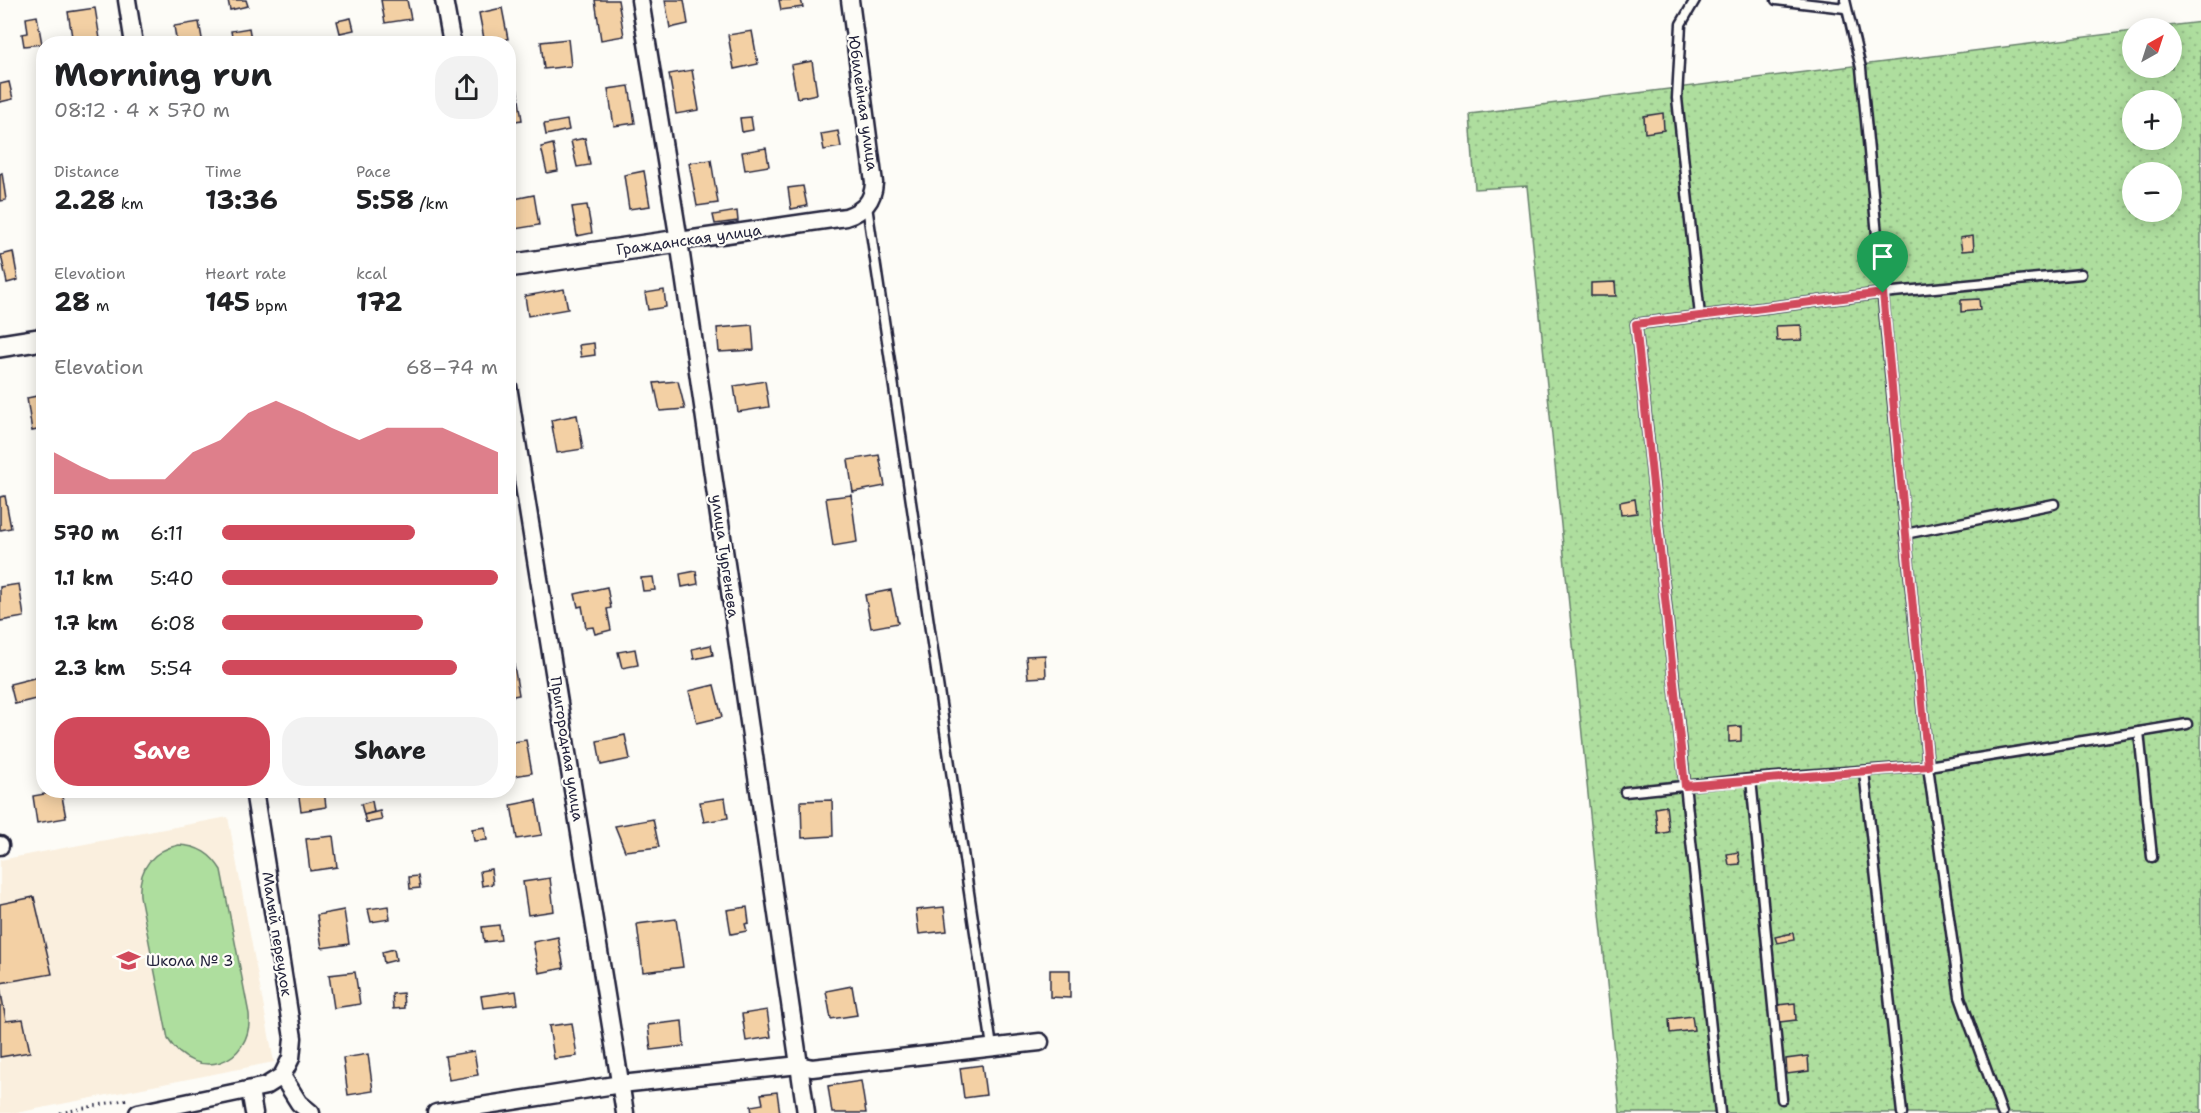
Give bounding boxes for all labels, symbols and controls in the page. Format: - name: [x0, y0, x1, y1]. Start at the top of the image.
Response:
- north arrow: [2122, 18, 2182, 78]
- map controls: [2122, 18, 2182, 222]
- street label: Юбилейная улица: [844, 34, 882, 173]
- text: Morning run: [54, 52, 272, 97]
- button: share: [435, 56, 498, 119]
- button: +: [2122, 90, 2182, 150]
- text: 08:12 · 4 × 570 m: [54, 97, 230, 123]
- text: Distance: [54, 161, 120, 182]
- text: Time: [205, 161, 242, 182]
- text: Pace: [356, 161, 391, 182]
- button: −: [2122, 162, 2182, 222]
- text: 2.28: [54, 182, 115, 217]
- text: 13:36: [205, 182, 278, 217]
- text: 5:58: [356, 182, 414, 217]
- text: km: [115, 193, 143, 214]
- text: /km: [414, 193, 448, 214]
- street label: Гражданская улица: [615, 220, 763, 260]
- pin: [1857, 231, 1908, 293]
- icon: arrive: [1866, 240, 1899, 273]
- text: Elevation: [54, 263, 126, 284]
- text: Heart rate: [205, 263, 287, 284]
- text: kcal: [356, 263, 387, 284]
- text: 28: [54, 284, 90, 319]
- text: 145: [205, 284, 250, 319]
- text: 172: [356, 284, 403, 319]
- text: m: [90, 295, 109, 316]
- text: bpm: [250, 295, 288, 316]
- text: Elevation: [54, 354, 144, 380]
- text: 68–74 m: [406, 354, 498, 380]
- street label: улица Тургенева: [706, 493, 744, 619]
- text: 570 m: [54, 520, 119, 546]
- text: 6:11: [150, 520, 183, 546]
- text: 1.1 km: [54, 565, 113, 591]
- text: 5:40: [150, 565, 194, 591]
- text: 1.7 km: [54, 610, 118, 636]
- text: 6:08: [150, 610, 196, 636]
- text: 2.3 km: [54, 655, 125, 681]
- text: 5:54: [150, 655, 192, 681]
- street label: Пригородная улица: [546, 675, 588, 824]
- button: Save: [54, 717, 270, 786]
- button: Share: [282, 717, 498, 786]
- street label: Малый переулок: [257, 870, 297, 998]
- school or university icon: Школа № 3: [115, 948, 141, 974]
- place label: Школа № 3: [146, 951, 233, 971]

